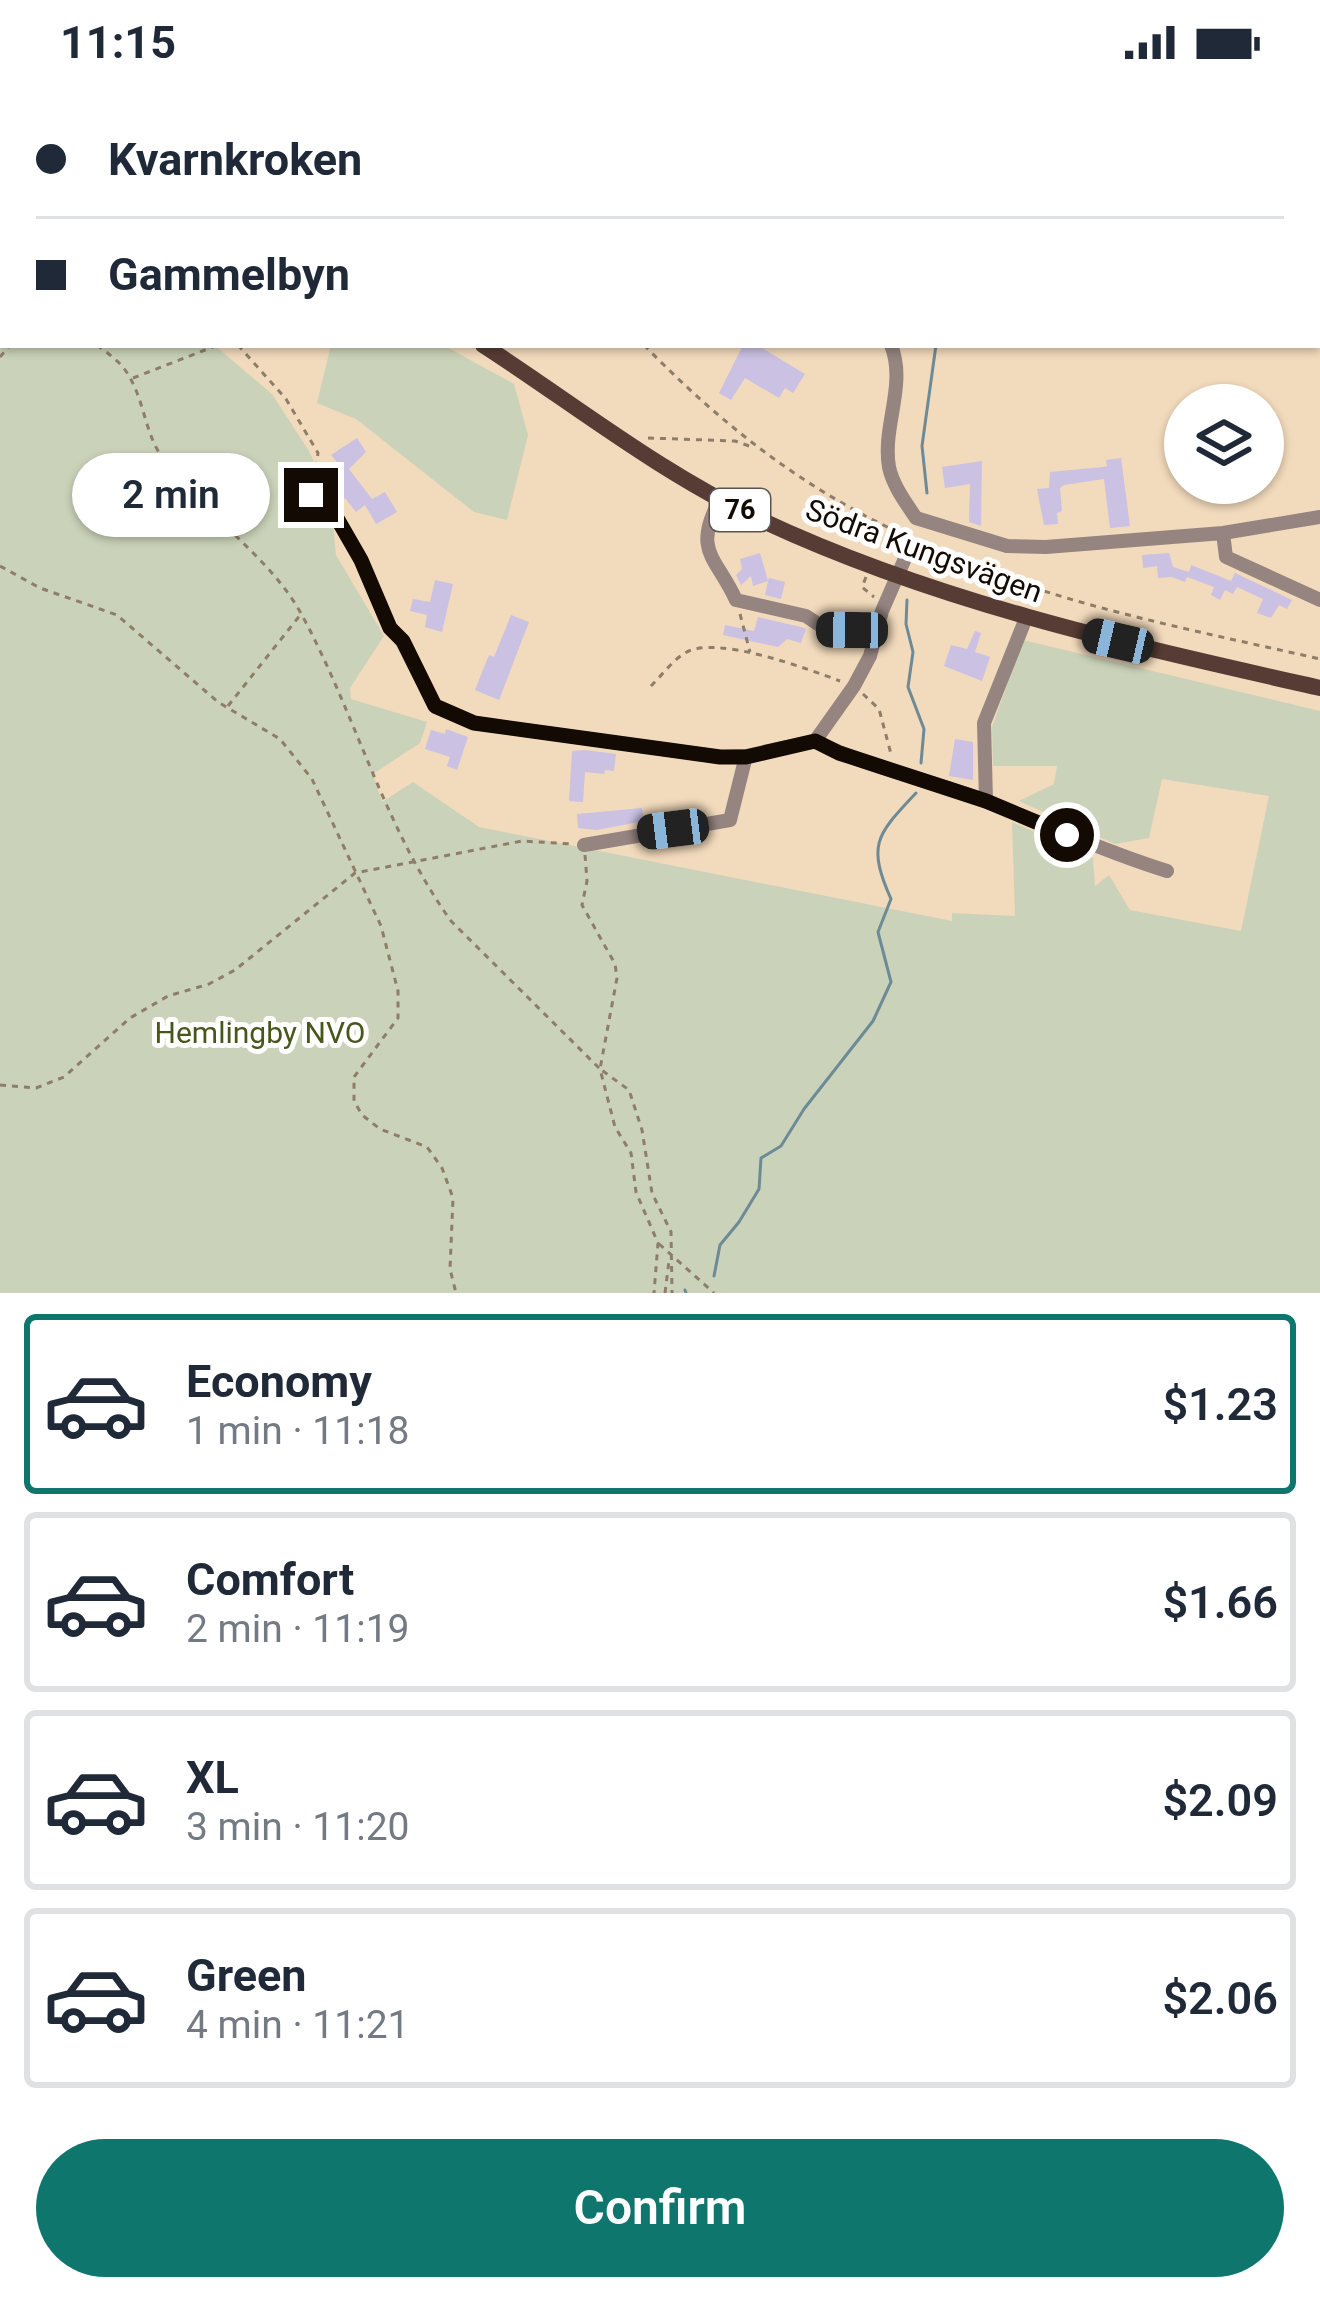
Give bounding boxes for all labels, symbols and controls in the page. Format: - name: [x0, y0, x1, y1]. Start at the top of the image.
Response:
- text: 11:15: [60, 16, 176, 69]
- text: Kvarnkroken: [108, 133, 362, 186]
- text: Gammelbyn: [108, 248, 350, 301]
- map controls: [1164, 384, 1284, 504]
- button: layers: [1164, 384, 1284, 504]
- callout: 2 min: [71, 453, 269, 537]
- route end: [284, 468, 338, 522]
- text: 2 min: [122, 472, 220, 518]
- road number: 76: [710, 489, 770, 531]
- street label: Södra Kungsvägen: [801, 491, 1047, 610]
- car: [816, 611, 888, 649]
- car: [1079, 615, 1157, 667]
- car: [635, 807, 711, 851]
- route start: [1040, 808, 1094, 862]
- park label: Hemlingby NVO: [155, 1015, 365, 1050]
- icon: car: [42, 1350, 150, 1458]
- text: Economy: [186, 1355, 372, 1408]
- text: $1.23: [1162, 1378, 1278, 1431]
- text: 1 min · 11:18: [186, 1408, 409, 1454]
- icon: car: [42, 1548, 150, 1656]
- text: Comfort: [186, 1553, 354, 1606]
- text: $1.66: [1162, 1576, 1278, 1629]
- text: 2 min · 11:19: [186, 1606, 409, 1652]
- icon: car: [42, 1746, 150, 1854]
- text: XL: [186, 1751, 239, 1804]
- text: $2.09: [1162, 1774, 1278, 1827]
- text: 3 min · 11:20: [186, 1804, 409, 1850]
- icon: car: [42, 1944, 150, 2052]
- text: Green: [186, 1949, 307, 2002]
- text: $2.06: [1162, 1972, 1278, 2025]
- text: 4 min · 11:21: [186, 2002, 409, 2048]
- button: Confirm: [36, 2139, 1284, 2277]

